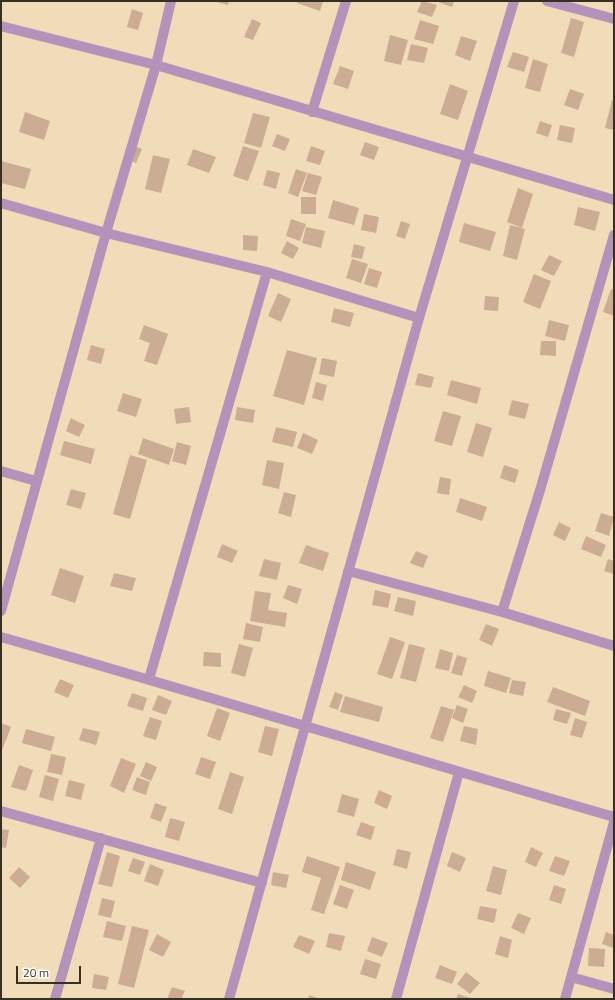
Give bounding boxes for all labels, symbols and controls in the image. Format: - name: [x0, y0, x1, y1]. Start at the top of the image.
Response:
- scale bar: [18, 958, 83, 984]
- text: 20 m: [23, 963, 49, 982]

